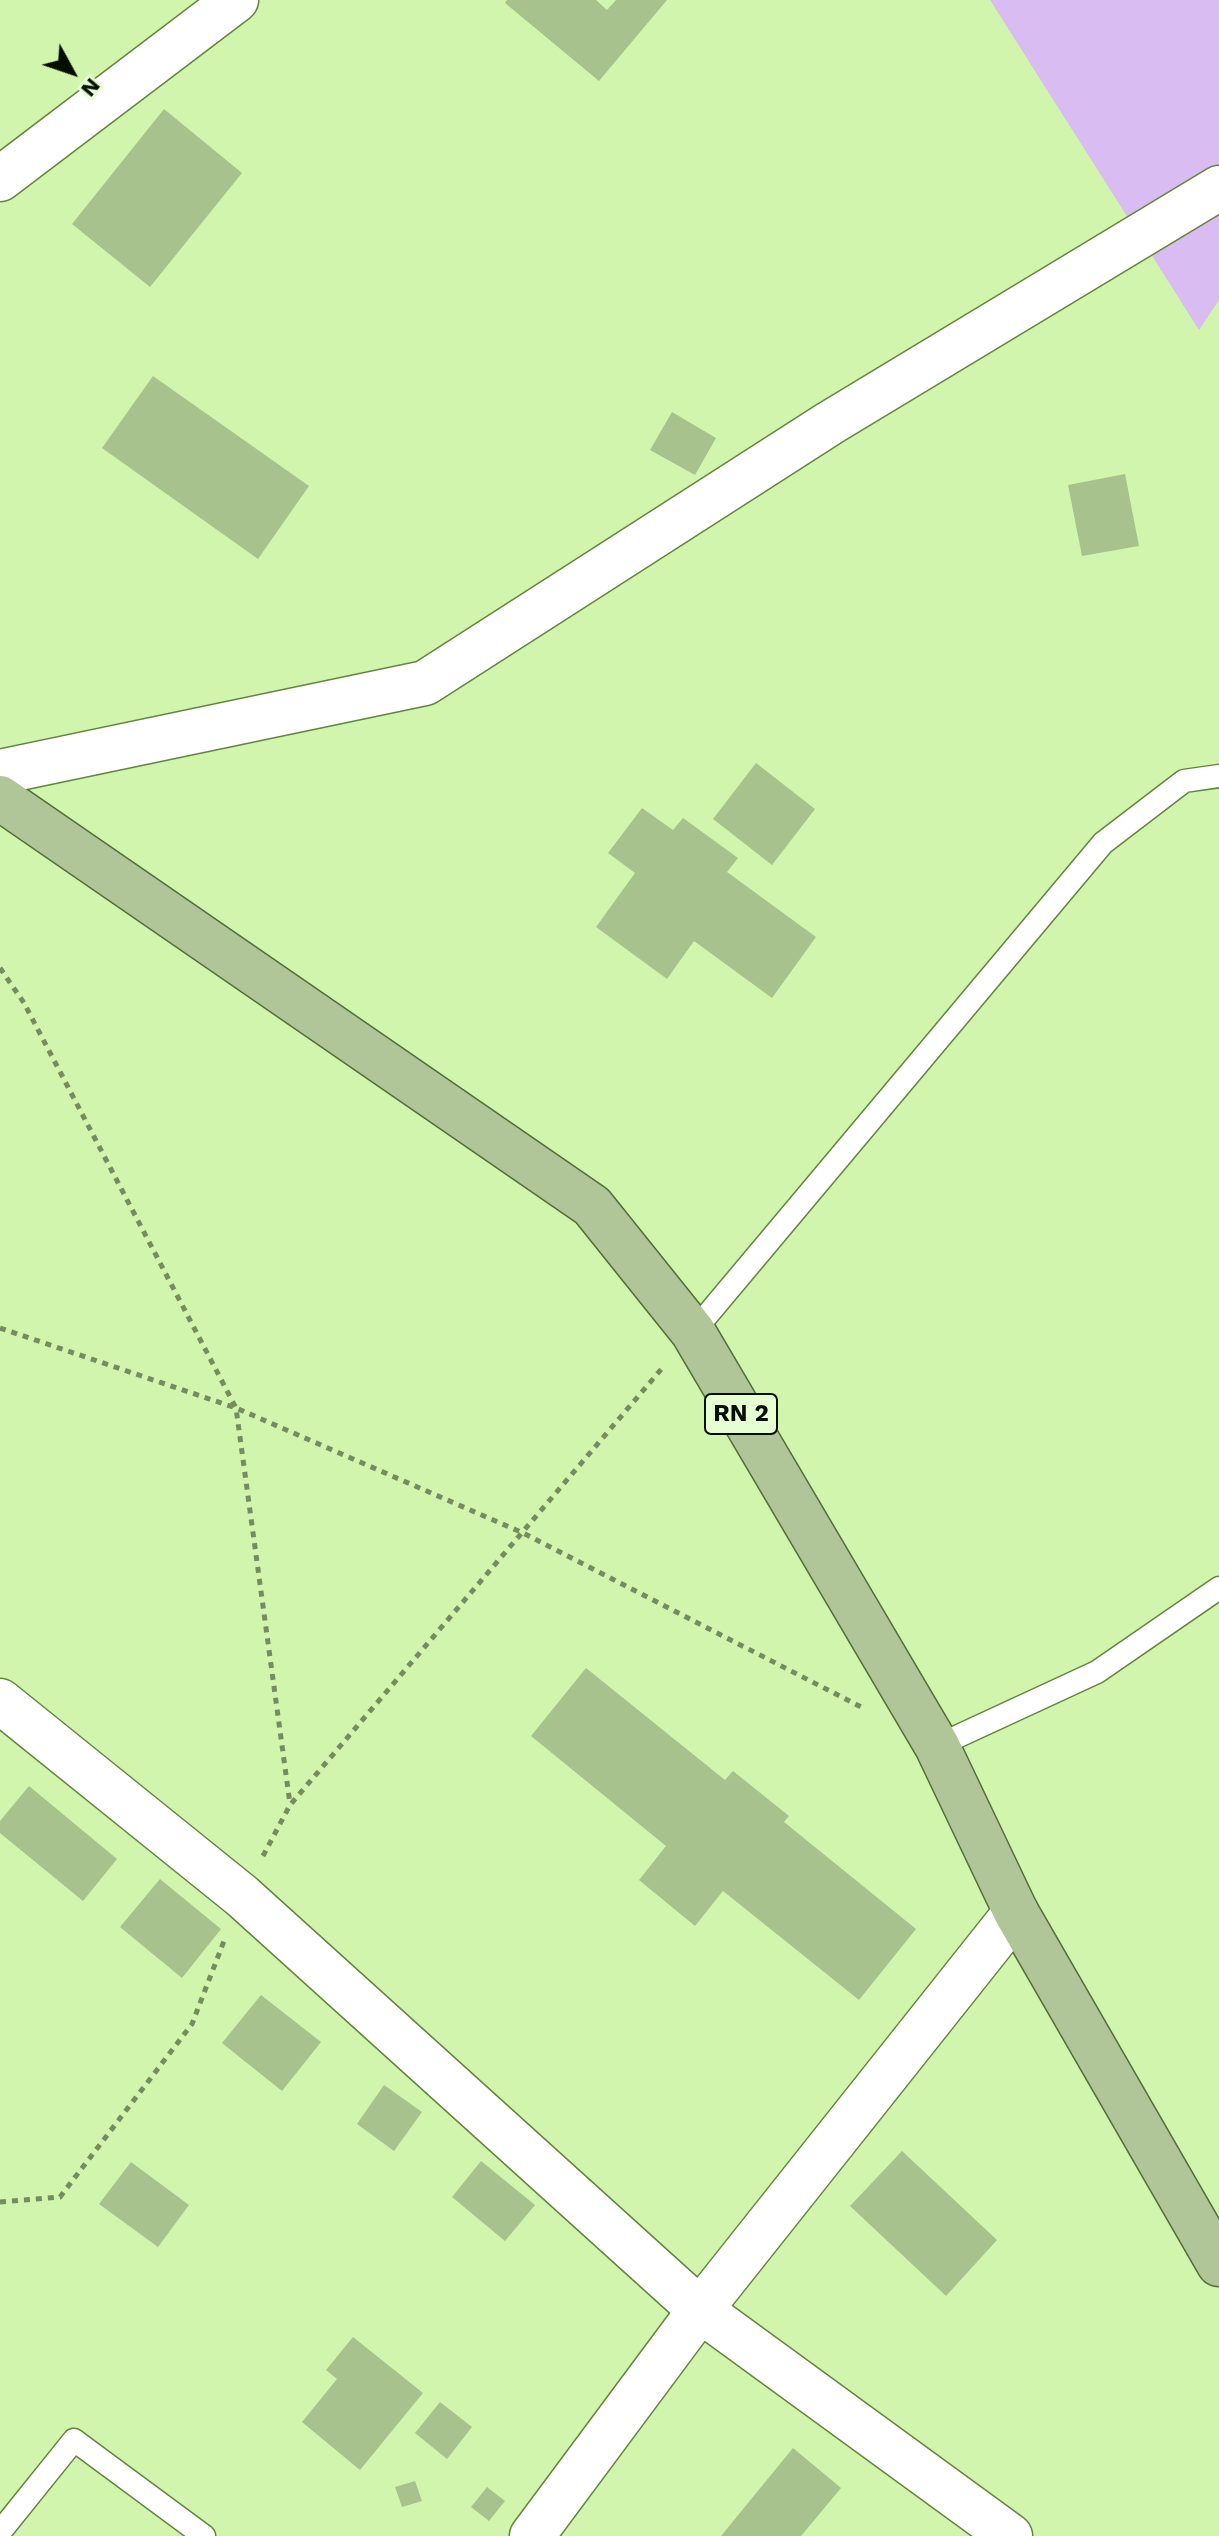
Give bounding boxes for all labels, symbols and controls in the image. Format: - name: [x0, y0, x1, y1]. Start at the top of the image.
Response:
- north arrow: [32, 32, 112, 112]
- text: N: [76, 73, 106, 102]
- road number: RN 2: [705, 1394, 777, 1434]

